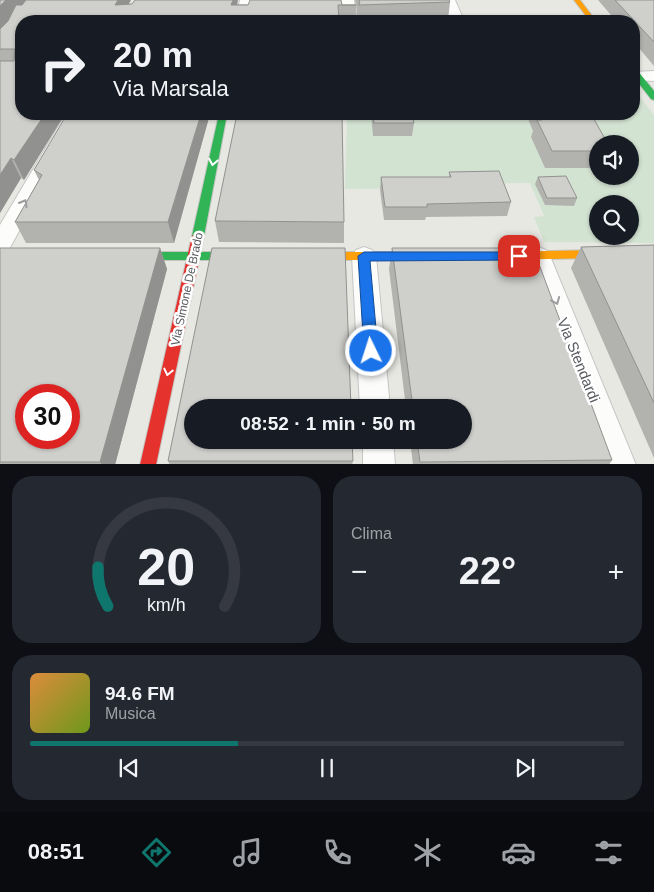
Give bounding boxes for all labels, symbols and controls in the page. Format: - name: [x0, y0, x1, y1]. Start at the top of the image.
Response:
- icon: right: [30, 35, 95, 100]
- text: 20 m: [113, 35, 193, 74]
- text: Via Marsala: [113, 76, 229, 101]
- map controls: [589, 135, 639, 245]
- button: sound: [589, 135, 639, 185]
- one-way arrow: [208, 157, 219, 166]
- button: search: [589, 195, 639, 245]
- one-way arrow: [18, 199, 28, 208]
- street label: Via Simone De Brado: [168, 231, 206, 347]
- pin: [498, 235, 540, 277]
- icon: arrive: [505, 242, 533, 270]
- one-way arrow: [550, 297, 560, 305]
- street label: Via Stendardi: [554, 315, 604, 405]
- position arrow: [344, 324, 396, 376]
- one-way arrow: [164, 367, 174, 376]
- speed limit sign: 30: [15, 384, 80, 449]
- text: 08:52 · 1 min · 50 m: [240, 413, 416, 434]
- text: Clima: [351, 525, 392, 542]
- text: 20: [138, 538, 195, 596]
- text: 22°: [459, 550, 516, 592]
- text: −: [351, 556, 367, 587]
- text: +: [608, 556, 624, 587]
- text: km/h: [147, 595, 186, 615]
- text: 94.6 FM: [105, 683, 175, 704]
- text: Musica: [105, 705, 156, 722]
- icon: previous: [115, 754, 143, 782]
- icon: pause: [313, 754, 341, 782]
- icon: next: [511, 754, 539, 782]
- icon: directions: [139, 835, 174, 870]
- icon: music: [230, 835, 265, 870]
- icon: phone: [320, 835, 355, 870]
- icon: climate: [410, 835, 445, 870]
- icon: car: [501, 835, 536, 870]
- icon: filters: [591, 835, 626, 870]
- text: 08:51: [28, 839, 84, 864]

